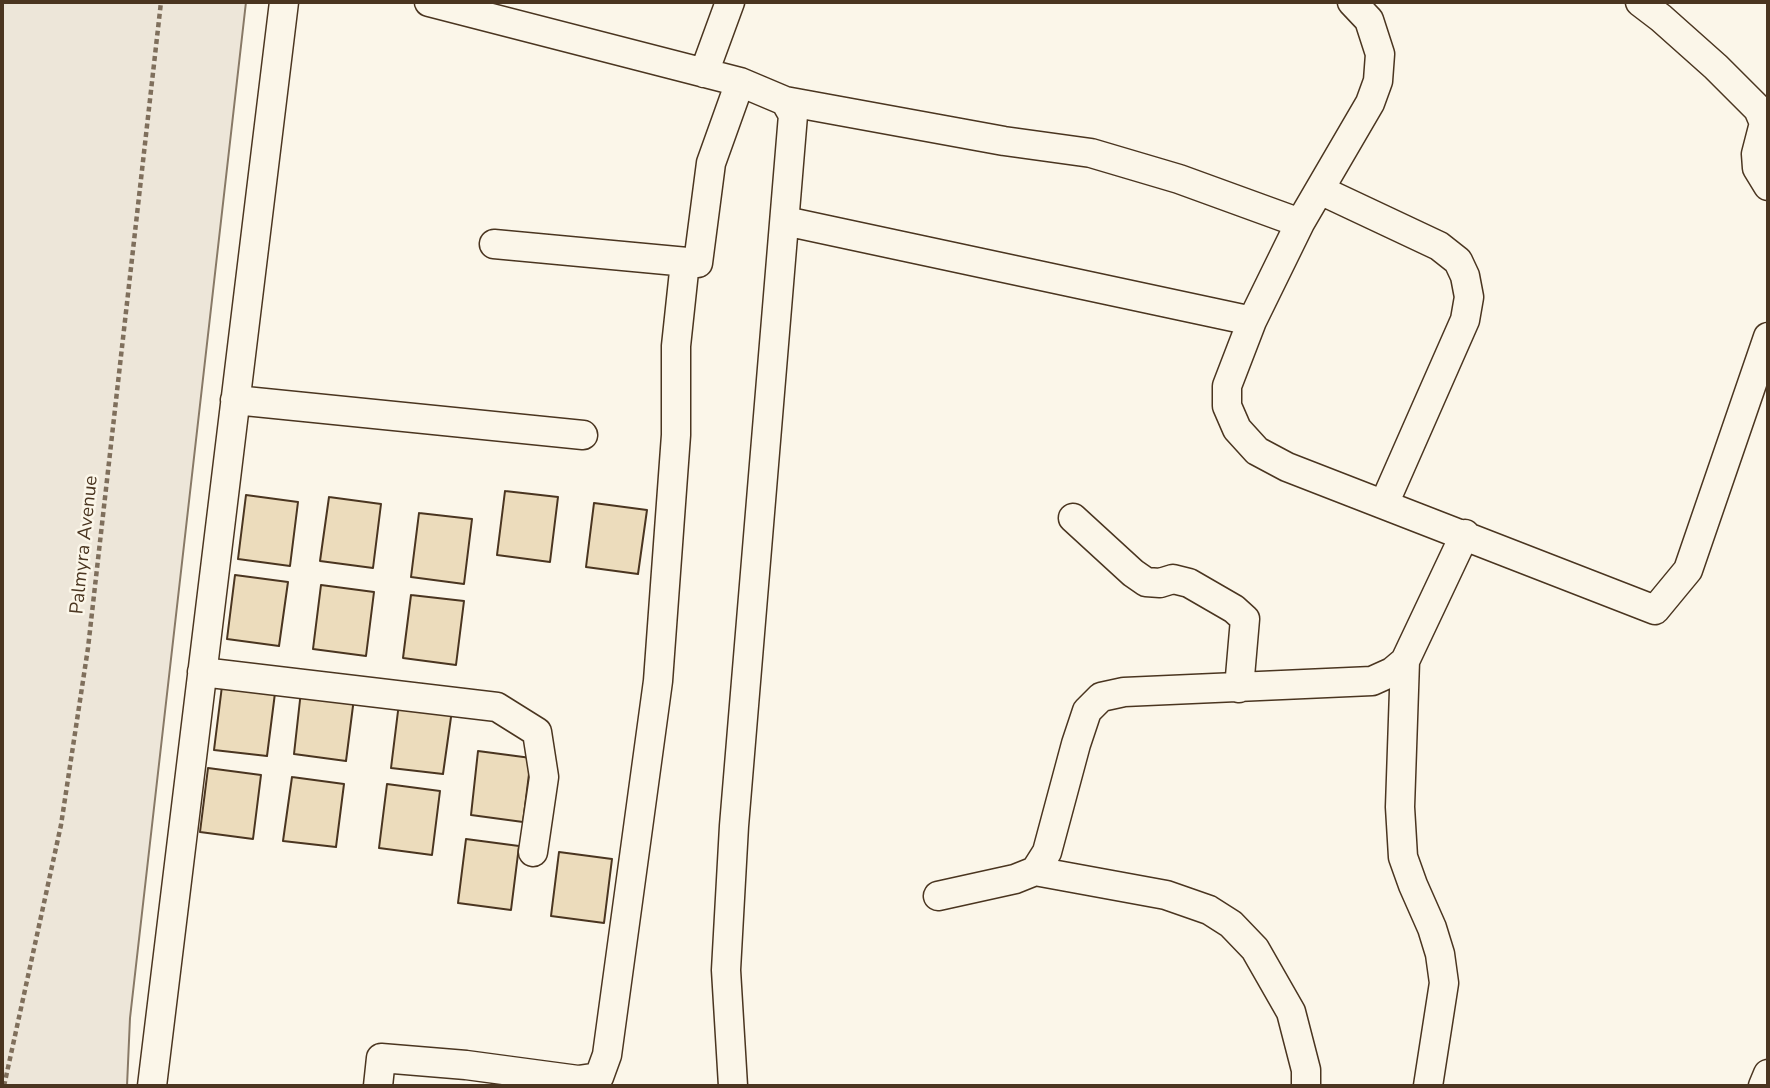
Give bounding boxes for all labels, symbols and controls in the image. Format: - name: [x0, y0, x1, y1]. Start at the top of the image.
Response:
- street label: Palmyra Avenue: [66, 474, 104, 616]

